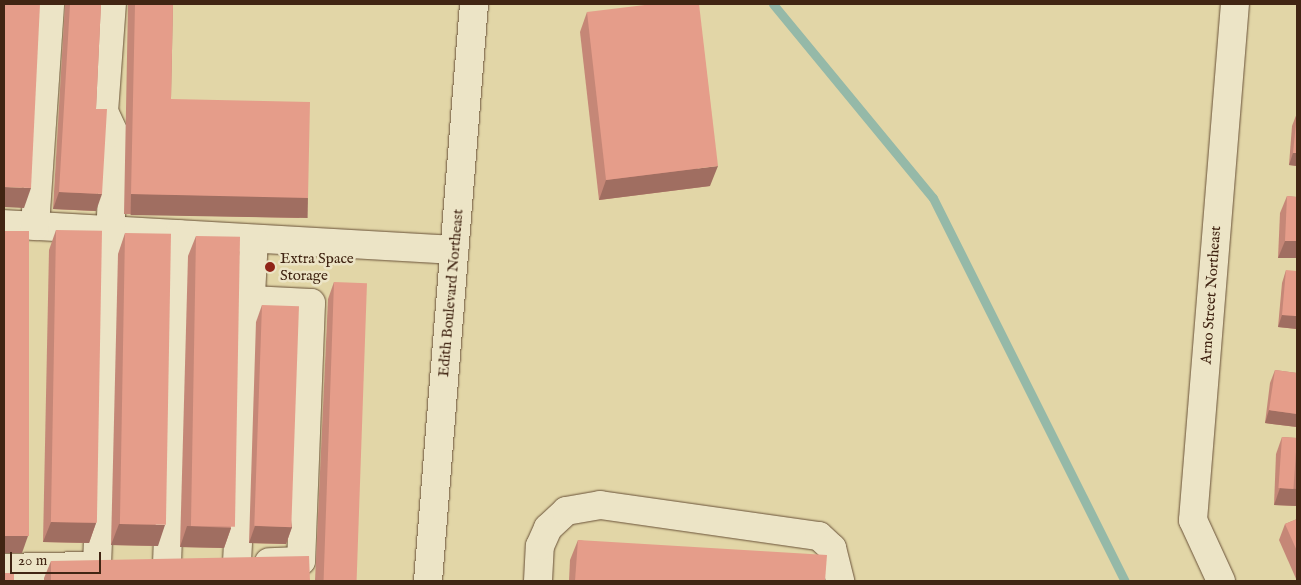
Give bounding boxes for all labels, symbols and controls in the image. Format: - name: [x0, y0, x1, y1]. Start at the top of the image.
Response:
- street label: Edith Boulevard Northeast: [435, 208, 467, 378]
- street label: Arno Street Northeast: [1197, 225, 1225, 365]
- place label: Extra Space Storage: [280, 249, 354, 284]
- marker: Extra Space Storage: [264, 261, 276, 273]
- scale bar: [12, 542, 104, 574]
- text: 20 m: [18, 551, 47, 570]

